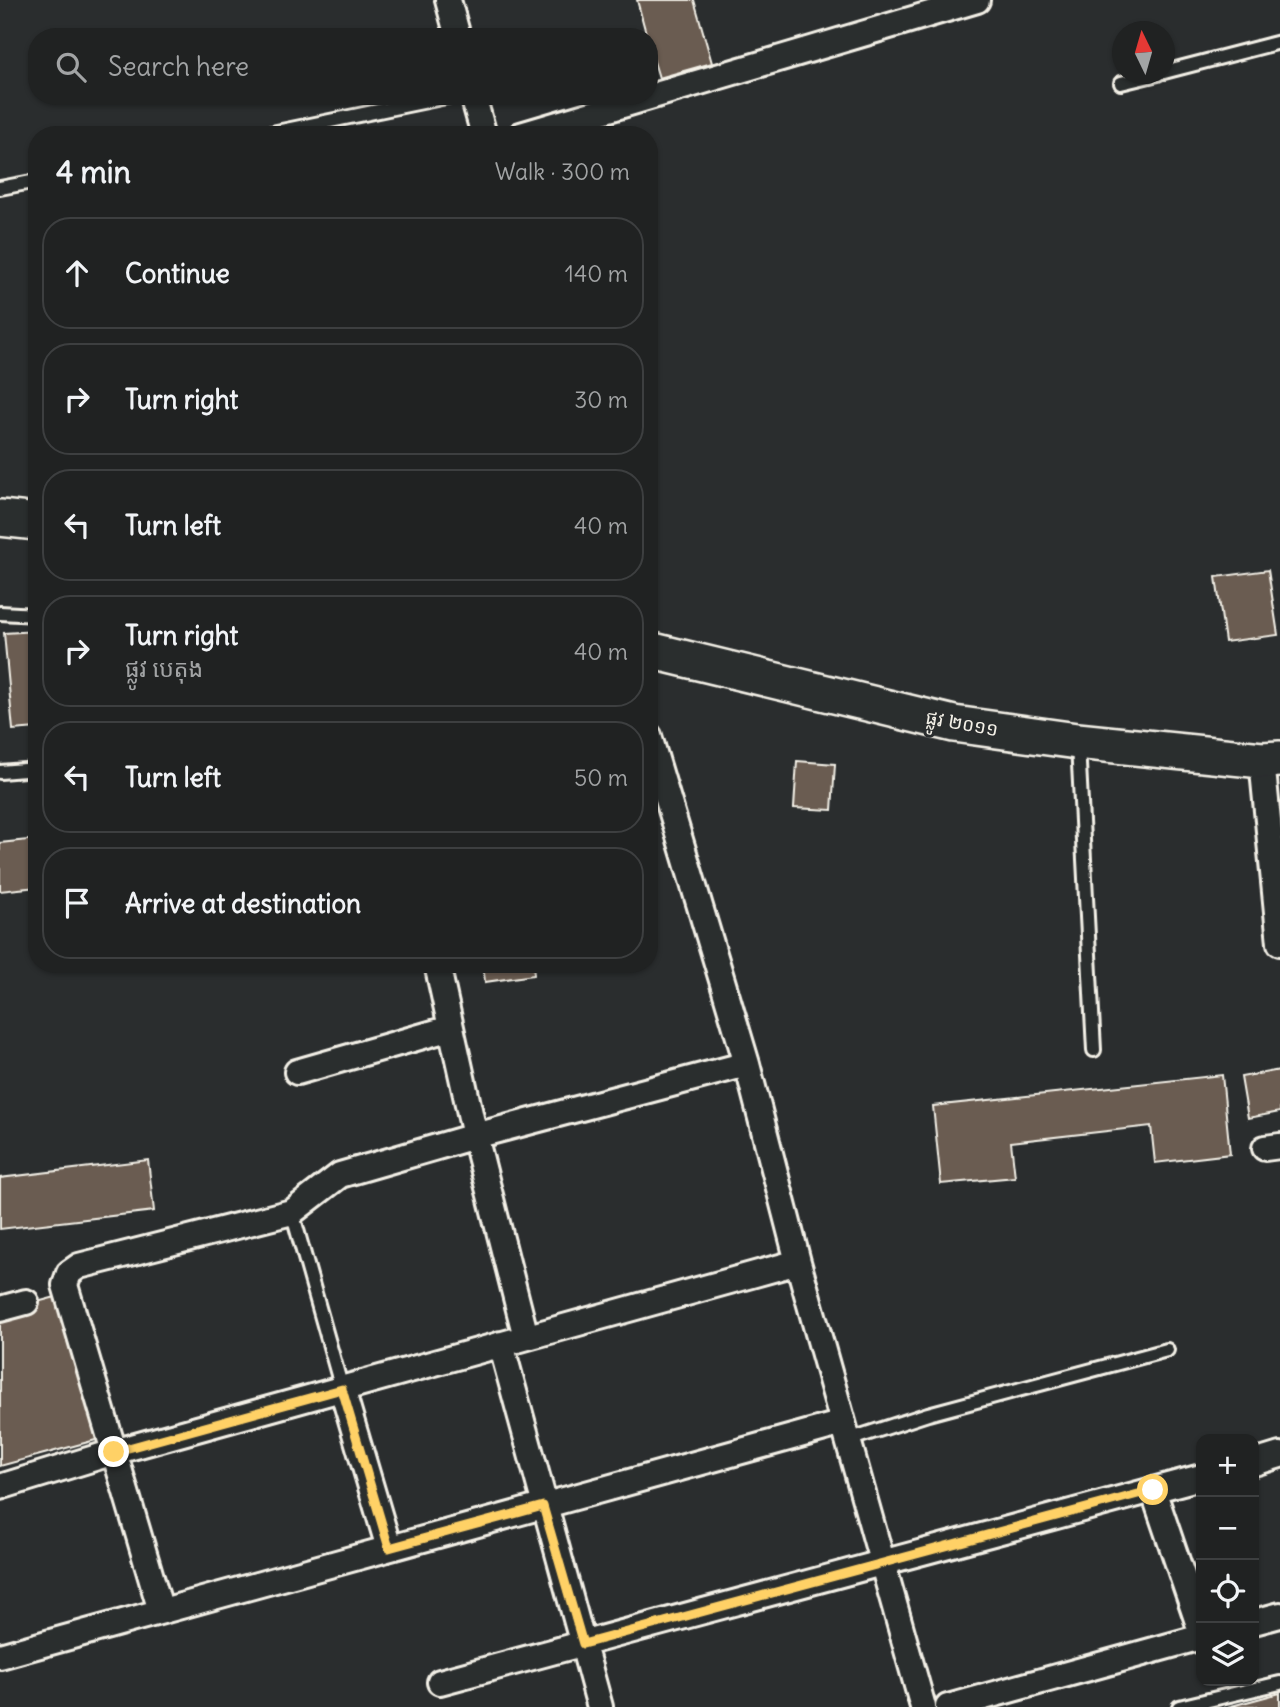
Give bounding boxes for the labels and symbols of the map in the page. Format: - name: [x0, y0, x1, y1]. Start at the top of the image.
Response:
- north arrow: [1112, 21, 1175, 84]
- street label: ផ្លូវ ២០១១: [923, 705, 1000, 747]
- route end: [98, 1436, 129, 1467]
- route start: [1137, 1474, 1168, 1505]

